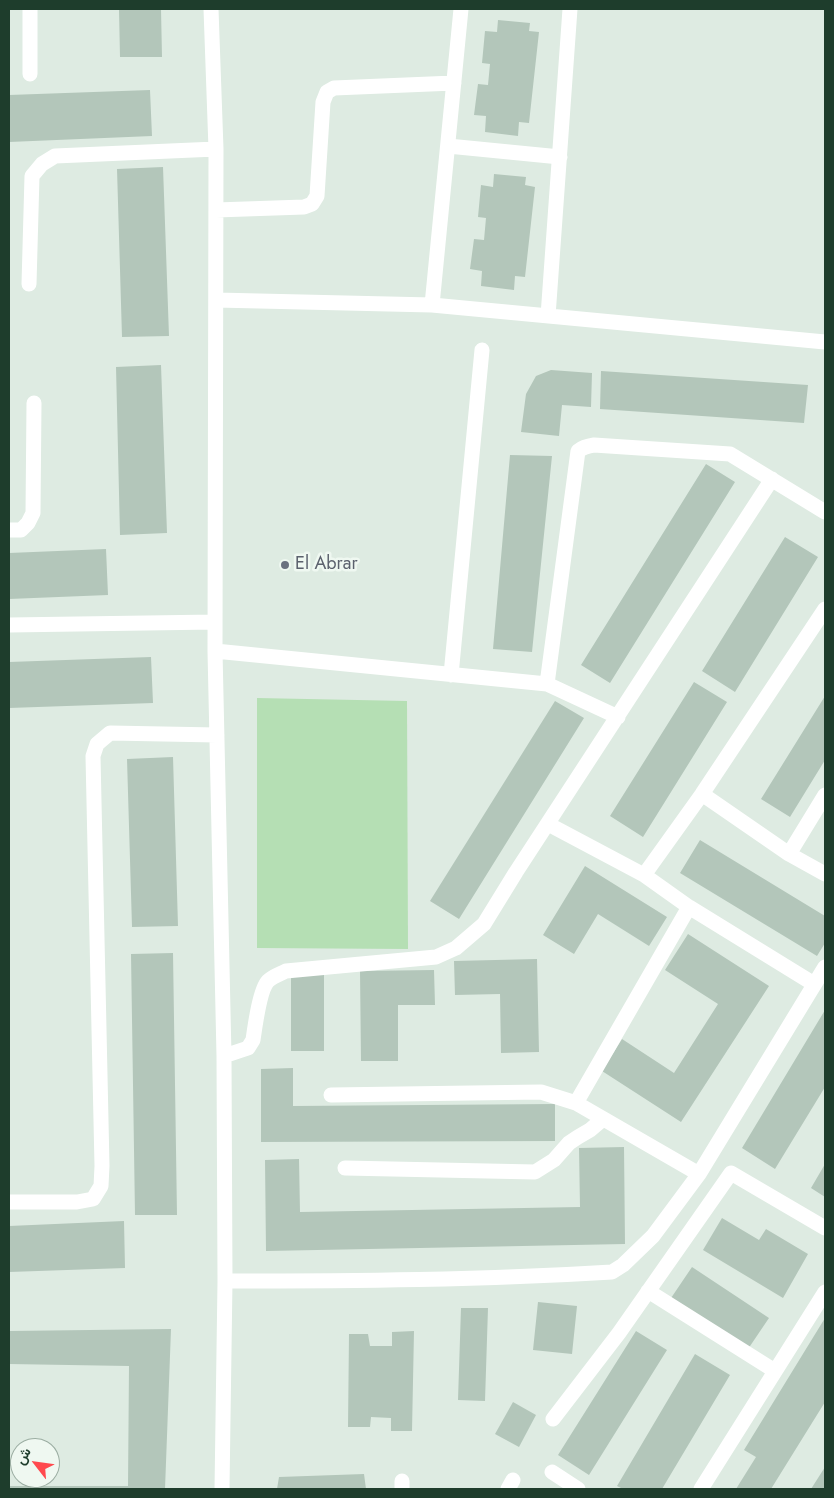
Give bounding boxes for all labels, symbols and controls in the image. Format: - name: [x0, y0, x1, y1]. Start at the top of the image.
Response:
- place label: El Abrar: [295, 554, 358, 576]
- marker: El Abrar: [279, 559, 291, 571]
- north arrow: [10, 1438, 60, 1488]
- text: ش: [10, 1444, 36, 1468]

